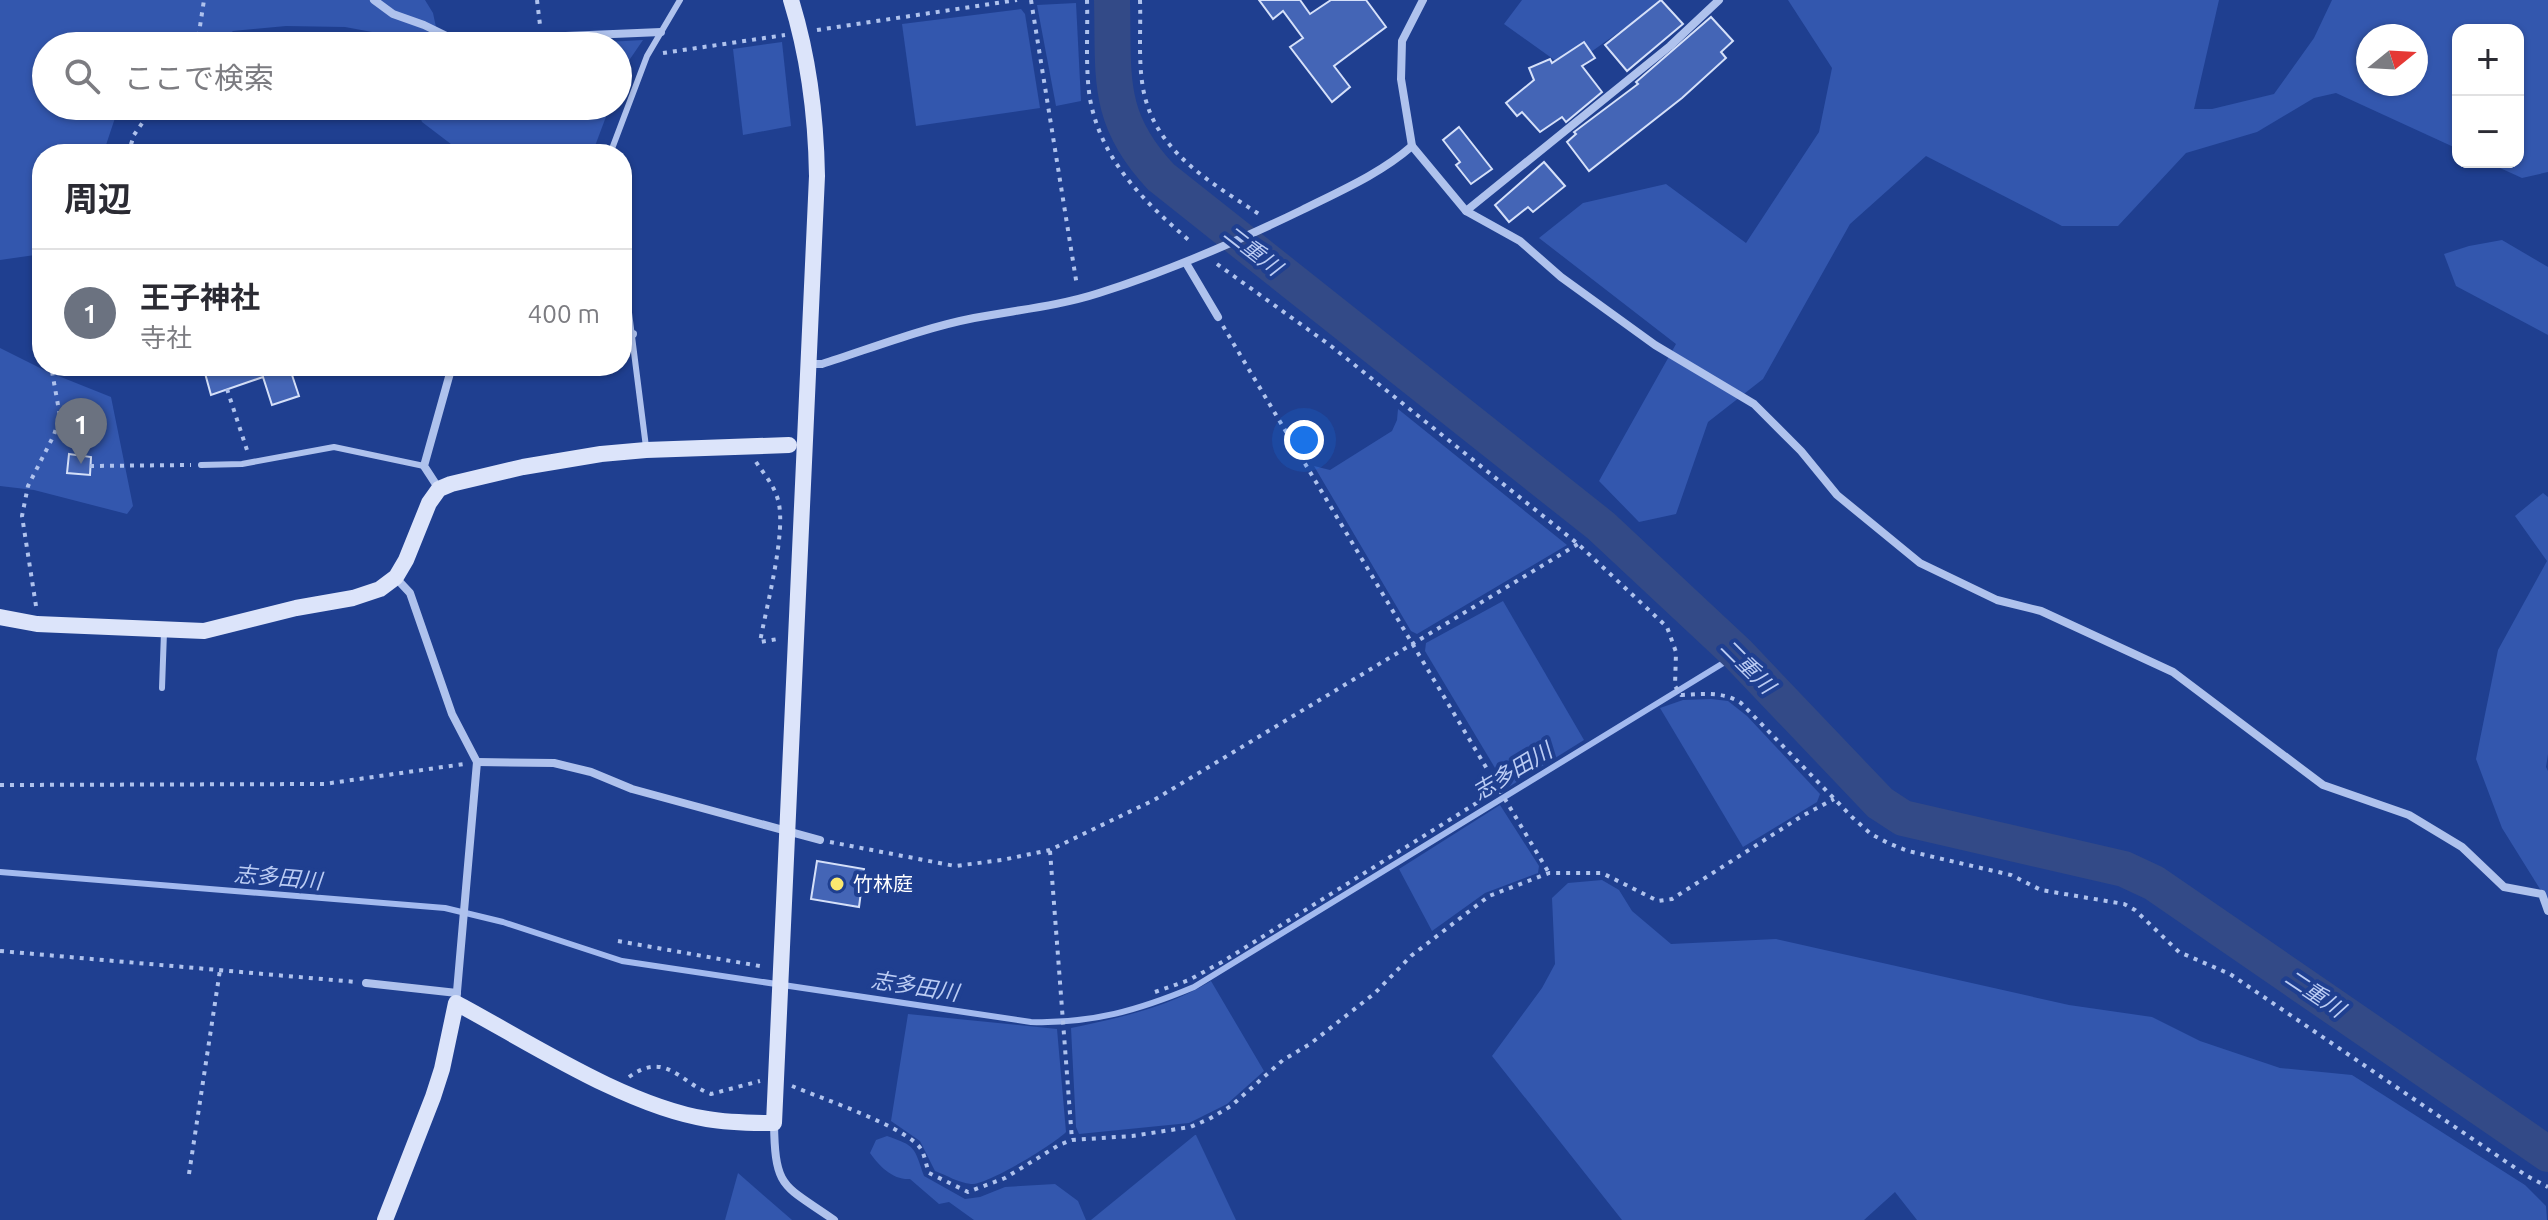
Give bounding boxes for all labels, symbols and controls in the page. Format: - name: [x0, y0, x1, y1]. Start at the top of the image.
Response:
- north arrow: [2356, 24, 2428, 96]
- map controls: [2452, 24, 2524, 168]
- button: +: [2452, 24, 2524, 96]
- search box: [32, 32, 632, 120]
- icon: search: [60, 54, 104, 98]
- text: ここで検索: [124, 61, 274, 95]
- button: −: [2452, 96, 2524, 168]
- text: 周辺: [64, 179, 132, 217]
- water label: 二重川: [1220, 219, 1289, 281]
- text: 王子神社: [140, 280, 260, 314]
- text: 1: [83, 299, 97, 328]
- text: 400 m: [528, 299, 600, 328]
- text: 寺社: [140, 323, 192, 352]
- pin: 1: [55, 398, 107, 464]
- your location: [1284, 420, 1324, 460]
- water label: 二重川: [1716, 633, 1782, 699]
- water label: 志多田川: [1468, 736, 1558, 804]
- water label: 志多田川: [233, 860, 325, 893]
- place label: 竹林庭: [853, 872, 913, 895]
- marker: 竹林庭: [828, 875, 846, 893]
- water label: 二重川: [2281, 964, 2351, 1023]
- water label: 志多田川: [870, 966, 962, 1005]

